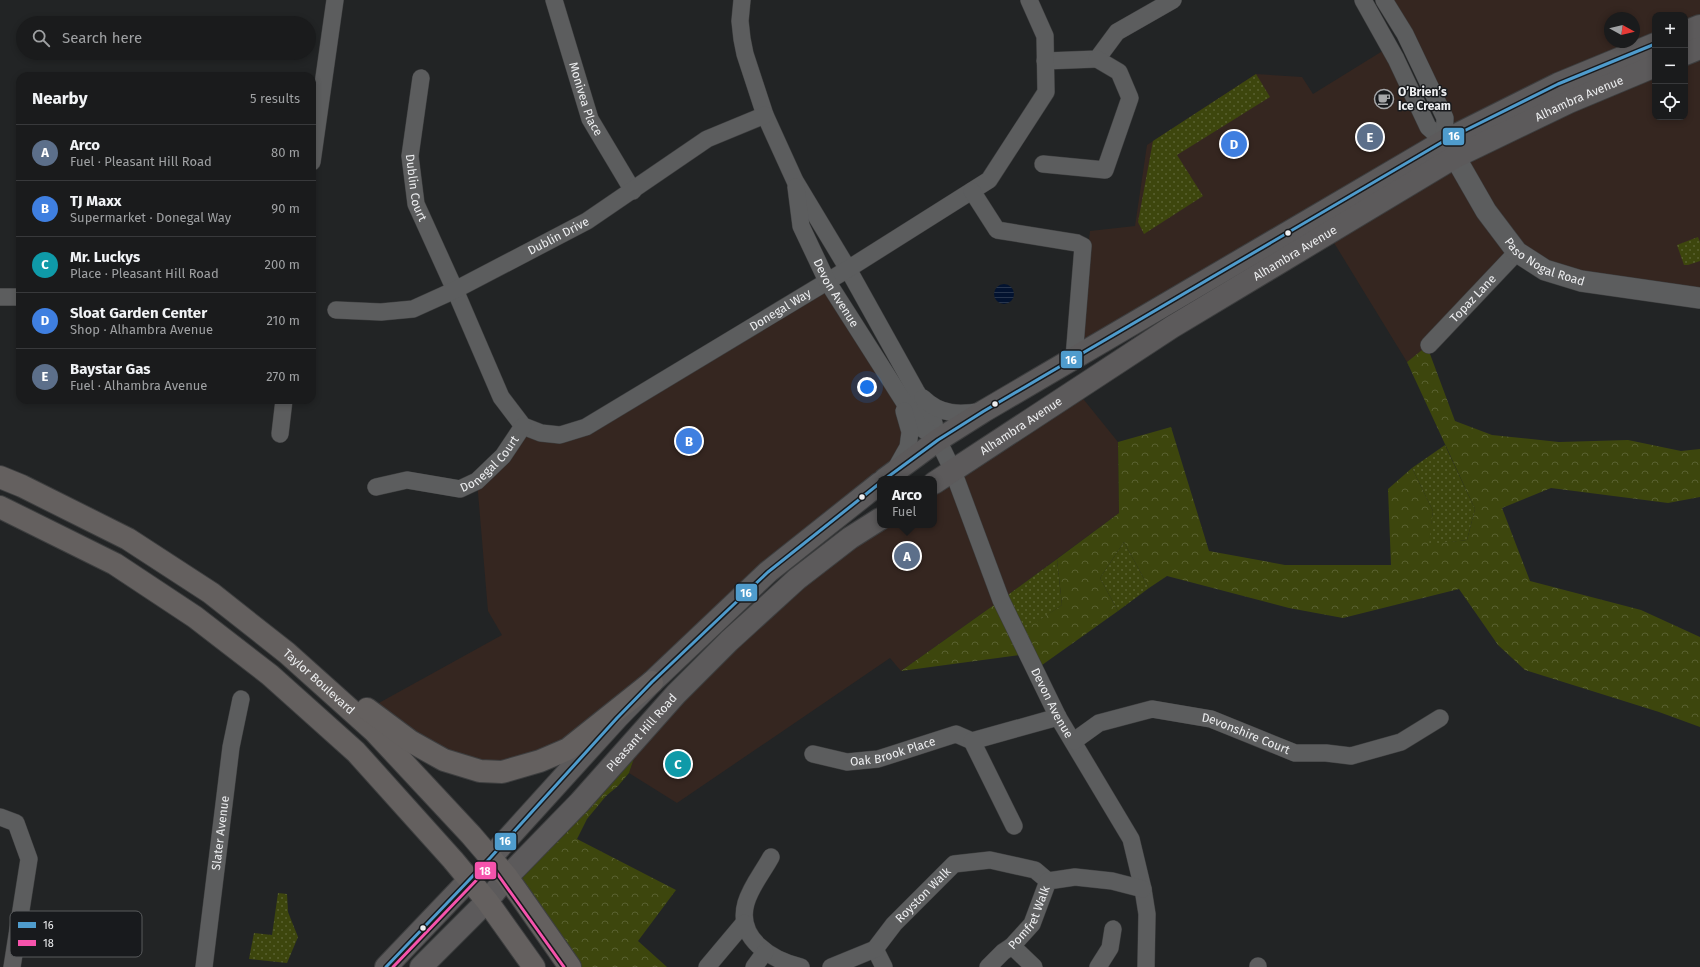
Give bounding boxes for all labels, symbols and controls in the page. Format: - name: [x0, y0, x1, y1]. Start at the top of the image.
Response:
- north arrow: [1604, 12, 1640, 48]
- map controls: [1652, 12, 1688, 120]
- button: +: [1652, 12, 1688, 48]
- search box: [16, 16, 316, 60]
- icon: search: [30, 27, 52, 49]
- text: Search here: [62, 29, 142, 47]
- button: −: [1652, 48, 1688, 84]
- street label: Monivea Place: [566, 60, 606, 138]
- street label: Alhambra Avenue: [1533, 73, 1626, 124]
- button: locate: [1652, 84, 1688, 120]
- place label: O’Brien’s Ice Cream: [1398, 85, 1451, 113]
- text: Nearby: [32, 88, 87, 109]
- cafe icon: O’Brien’s Ice Cream: [1373, 88, 1395, 110]
- text: 5 results: [250, 91, 300, 106]
- pin: E: [1357, 122, 1383, 152]
- line badge: 16: [1442, 127, 1465, 146]
- pin: D: [1221, 129, 1247, 159]
- text: 16: [1448, 130, 1460, 143]
- text: Arco: [70, 136, 100, 154]
- text: A: [41, 145, 49, 160]
- text: 80 m: [271, 145, 300, 160]
- street label: Dublin Court: [403, 153, 430, 224]
- text: Fuel · Pleasant Hill Road: [70, 154, 212, 169]
- text: TJ Maxx: [70, 192, 122, 210]
- text: B: [41, 201, 49, 216]
- text: 90 m: [271, 201, 300, 216]
- text: Supermarket · Donegal Way: [70, 210, 231, 225]
- street label: Dublin Drive: [525, 214, 591, 258]
- street label: Alhambra Avenue: [1251, 223, 1339, 284]
- unlabelled marker: [1283, 228, 1293, 238]
- street label: Paso Nogal Road: [1502, 235, 1586, 289]
- text: Mr. Luckys: [70, 248, 140, 266]
- text: C: [41, 257, 49, 272]
- text: 200 m: [264, 257, 300, 272]
- street label: Devon Avenue: [811, 257, 862, 330]
- text: Place · Pleasant Hill Road: [70, 266, 219, 281]
- street label: Topaz Lane: [1447, 272, 1499, 325]
- street label: Donegal Way: [747, 286, 814, 334]
- text: Sloat Garden Center: [70, 304, 207, 322]
- text: D: [41, 313, 49, 328]
- text: 210 m: [266, 313, 300, 328]
- text: Shop · Alhambra Avenue: [70, 322, 213, 337]
- line badge: 16: [1060, 350, 1083, 369]
- text: 16: [1065, 354, 1077, 367]
- text: Baystar Gas: [70, 360, 151, 378]
- text: E: [42, 369, 48, 384]
- text: 270 m: [266, 369, 300, 384]
- your location: [857, 377, 877, 397]
- text: Fuel · Alhambra Avenue: [70, 378, 207, 393]
- street label: Alhambra Avenue: [977, 394, 1065, 458]
- unlabelled marker: [990, 399, 1000, 409]
- pin: B: [676, 426, 702, 456]
- street label: Donegal Court: [458, 432, 522, 495]
- popup: [877, 476, 937, 528]
- text: Arco: [892, 486, 922, 504]
- unlabelled marker: [857, 492, 867, 502]
- text: Fuel: [892, 504, 916, 519]
- pin: A: [894, 541, 920, 571]
- line badge: 16: [735, 583, 758, 602]
- text: 16: [740, 587, 752, 600]
- street label: Taylor Boulevard: [280, 646, 358, 717]
- street label: Devon Avenue: [1028, 666, 1076, 741]
- street label: Pleasant Hill Road: [603, 691, 680, 774]
- street label: Devonshire Court: [1201, 711, 1292, 757]
- street label: Oak Brook Place: [849, 734, 937, 769]
- pin: C: [665, 749, 691, 779]
- street label: Slater Avenue: [209, 795, 232, 871]
- line badge: 16: [494, 832, 517, 851]
- text: 16: [499, 835, 511, 848]
- line badge: 18: [474, 861, 497, 880]
- street label: Royston Walk: [892, 864, 954, 926]
- text: 18: [479, 865, 491, 878]
- street label: Pomfret Walk: [1005, 883, 1053, 952]
- legend: [10, 911, 142, 957]
- text: 16: [43, 919, 54, 932]
- unlabelled marker: [418, 923, 428, 933]
- text: 18: [43, 937, 54, 950]

